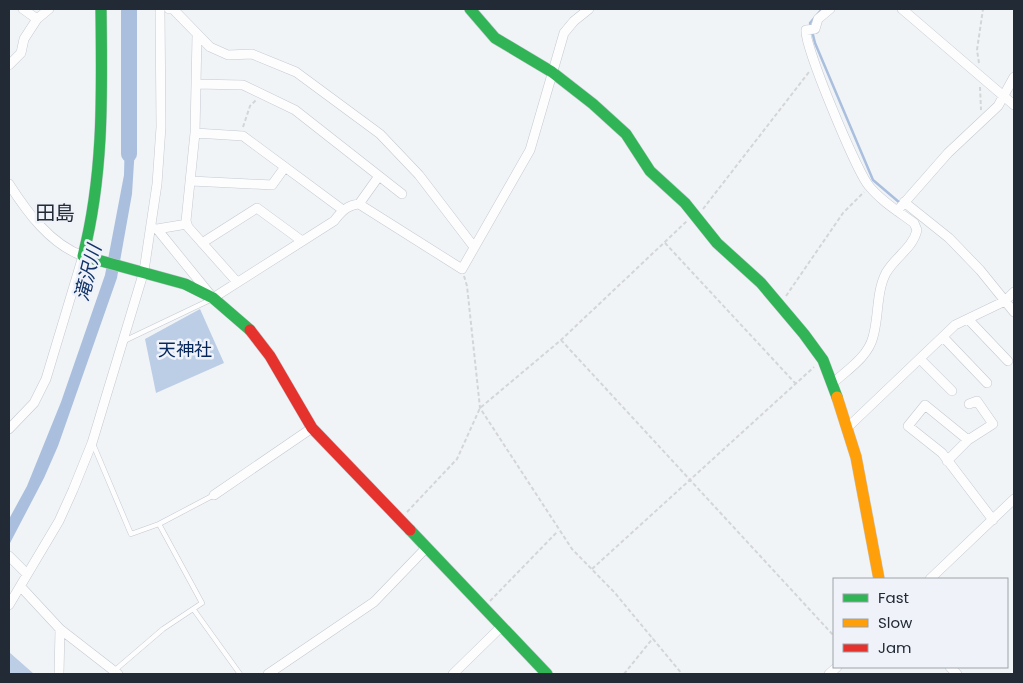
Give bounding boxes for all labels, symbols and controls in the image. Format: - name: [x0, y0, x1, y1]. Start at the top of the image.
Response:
- district label: 田島: [35, 199, 75, 227]
- water label: 滝沢川: [68, 240, 108, 304]
- park label: 天神社: [158, 337, 212, 362]
- legend: [833, 578, 1008, 668]
- text: Fast: [878, 587, 909, 608]
- text: Slow: [878, 612, 913, 633]
- text: Jam: [878, 637, 912, 658]

